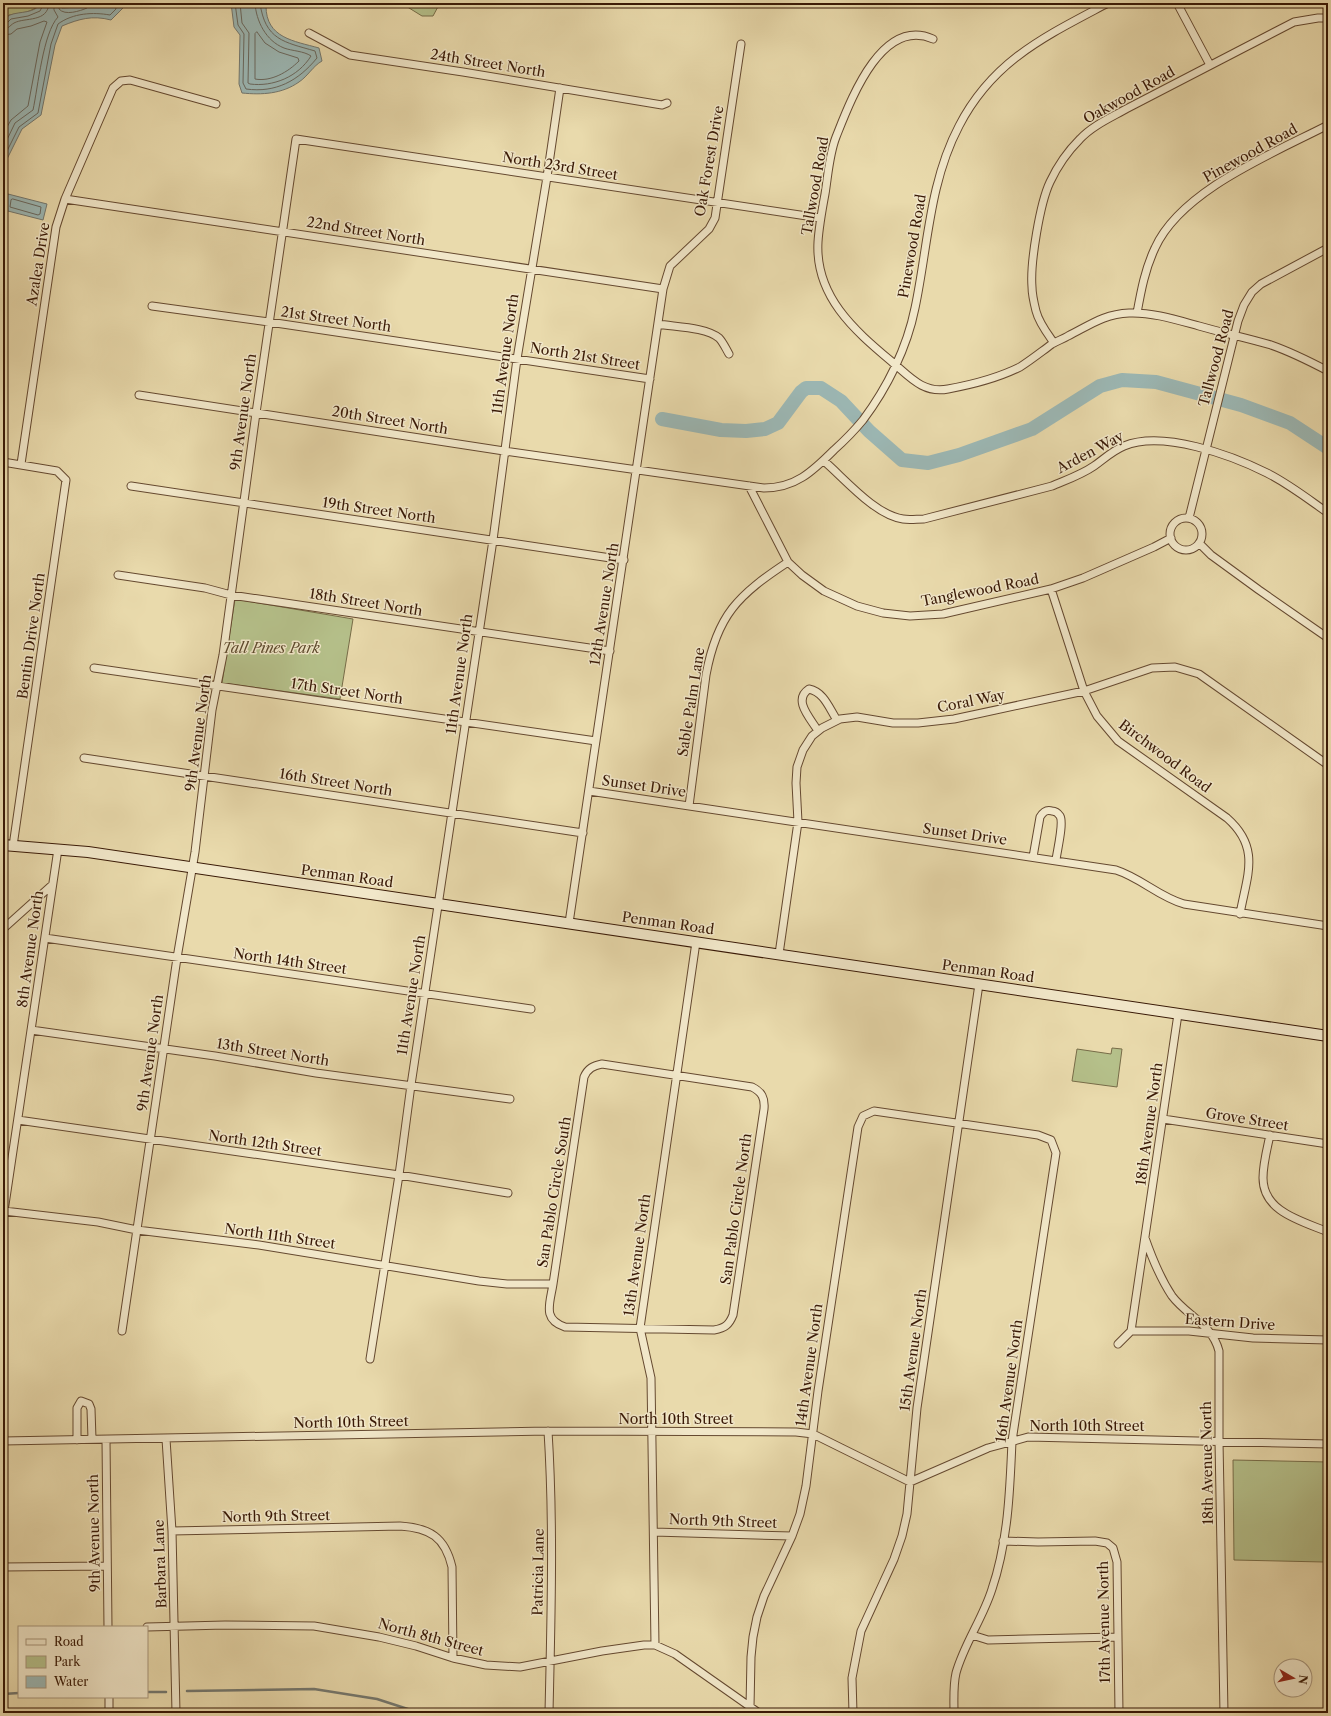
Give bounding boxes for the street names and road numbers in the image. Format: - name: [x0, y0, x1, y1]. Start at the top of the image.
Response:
- street label: 24th Street North: [429, 45, 547, 81]
- street label: Oakwood Road: [1080, 62, 1178, 128]
- street label: Oak Forest Drive: [690, 104, 728, 218]
- street label: Pinewood Road: [1200, 119, 1301, 186]
- street label: Tallwood Road: [797, 135, 833, 237]
- street label: North 23rd Street: [501, 148, 619, 184]
- street label: Pinewood Road: [894, 192, 930, 299]
- street label: 22nd Street North: [305, 213, 427, 249]
- street label: Azalea Drive: [22, 221, 54, 308]
- street label: 11th Avenue North: [488, 292, 522, 415]
- street label: 21st Street North: [280, 302, 393, 336]
- street label: Tallwood Road: [1194, 307, 1238, 409]
- street label: North 21st Street: [529, 338, 641, 374]
- street label: 9th Avenue North: [226, 352, 260, 472]
- street label: 20th Street North: [331, 402, 449, 438]
- street label: Arden Way: [1053, 427, 1127, 478]
- street label: 19th Street North: [321, 493, 437, 527]
- street label: 12th Avenue North: [585, 541, 623, 667]
- street label: Tanglewood Road: [920, 570, 1041, 610]
- street label: Bentin Drive North: [13, 571, 49, 700]
- street label: 18th Street North: [308, 584, 424, 620]
- street label: 11th Avenue North: [442, 612, 476, 735]
- street label: Sable Palm Lane: [673, 646, 709, 758]
- street label: 9th Avenue North: [181, 673, 215, 793]
- street label: 17th Street North: [290, 674, 404, 708]
- street label: Coral Way: [935, 686, 1007, 716]
- street label: Birchwood Road: [1115, 715, 1215, 797]
- street label: 16th Street North: [278, 764, 394, 800]
- street label: Sunset Drive: [601, 771, 687, 801]
- street label: Sunset Drive: [922, 819, 1008, 849]
- street label: Penman Road: [300, 861, 395, 891]
- street label: 8th Avenue North: [13, 889, 47, 1009]
- street label: Penman Road: [621, 908, 716, 938]
- street label: 11th Avenue North: [393, 933, 429, 1056]
- street label: North 14th Street: [232, 944, 348, 978]
- street label: Penman Road: [941, 956, 1036, 986]
- street label: 9th Avenue North: [133, 993, 167, 1113]
- street label: 13th Street North: [215, 1034, 331, 1070]
- street label: 18th Avenue North: [1131, 1061, 1167, 1187]
- street label: Grove Street: [1204, 1104, 1290, 1134]
- street label: San Pablo Circle South: [533, 1115, 575, 1269]
- street label: North 12th Street: [207, 1126, 323, 1160]
- street label: San Pablo Circle North: [716, 1132, 756, 1286]
- street label: 13th Avenue North: [620, 1192, 655, 1317]
- street label: North 11th Street: [223, 1219, 337, 1253]
- street label: 15th Avenue North: [896, 1287, 931, 1412]
- street label: 14th Avenue North: [791, 1302, 827, 1428]
- street label: Eastern Drive: [1184, 1310, 1276, 1334]
- street label: 16th Avenue North: [991, 1318, 1027, 1444]
- street label: 18th Avenue North: [1197, 1401, 1217, 1525]
- street label: North 10th Street: [618, 1410, 734, 1428]
- street label: North 10th Street: [293, 1412, 409, 1432]
- street label: North 10th Street: [1029, 1417, 1145, 1435]
- street label: 9th Avenue North: [84, 1474, 104, 1592]
- street label: North 9th Street: [222, 1506, 330, 1526]
- street label: North 9th Street: [668, 1510, 778, 1532]
- street label: Barbara Lane: [149, 1519, 171, 1609]
- street label: Patricia Lane: [528, 1528, 548, 1616]
- street label: 17th Avenue North: [1094, 1560, 1114, 1683]
- street label: North 8th Street: [376, 1614, 486, 1660]

